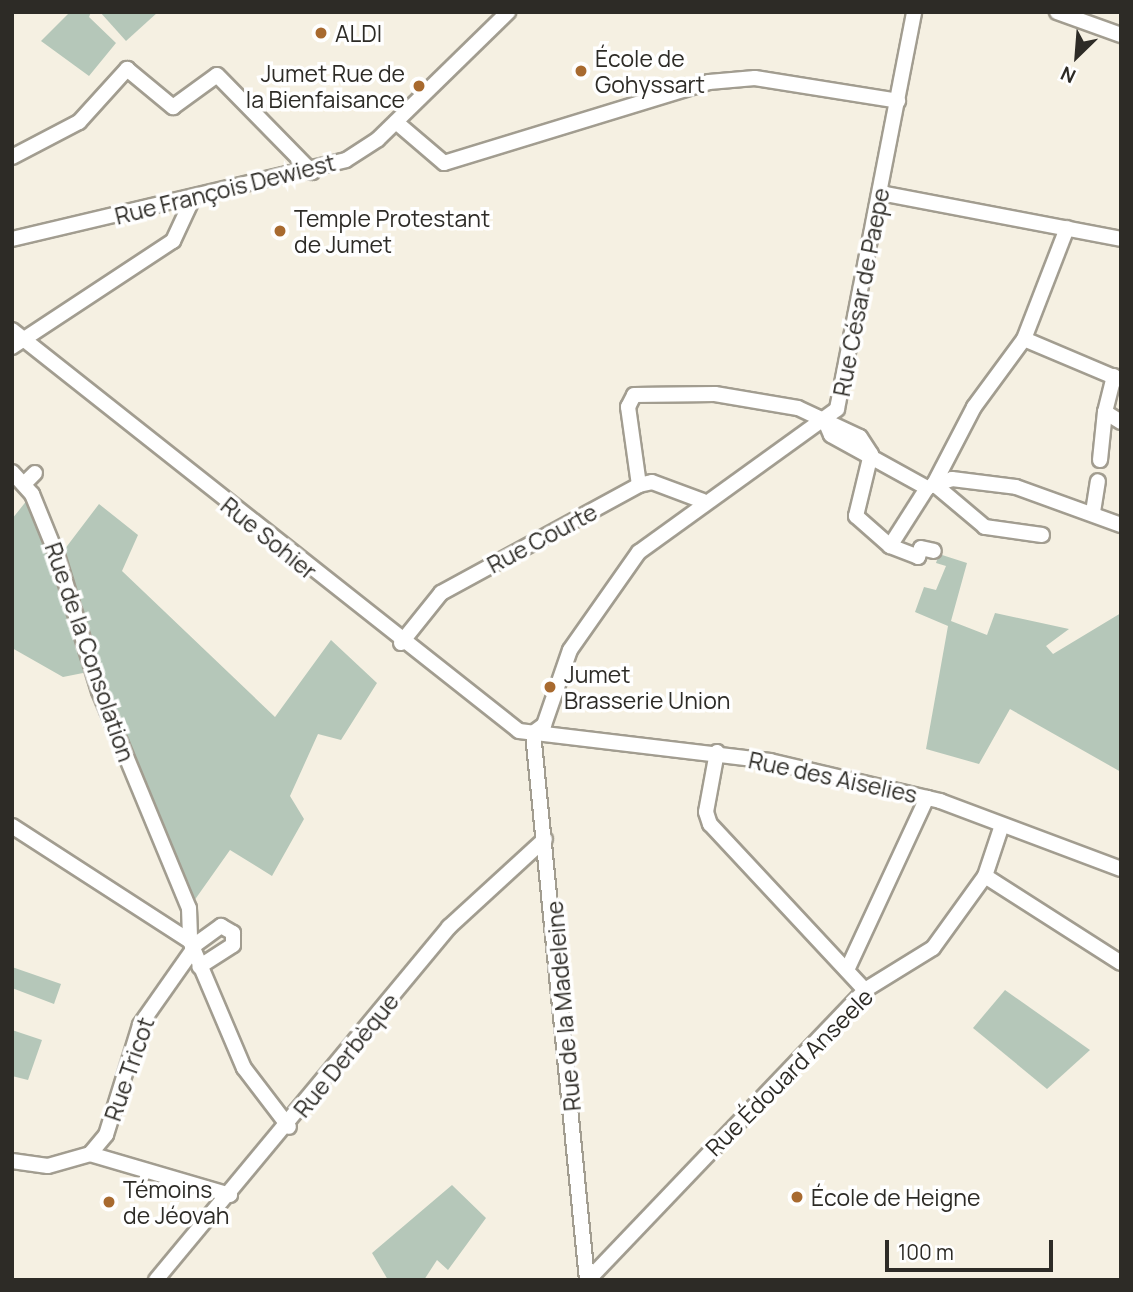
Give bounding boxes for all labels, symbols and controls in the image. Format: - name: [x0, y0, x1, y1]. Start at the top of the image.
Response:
- place label: ALDI: [335, 19, 382, 47]
- north arrow: [1042, 21, 1112, 91]
- marker: ALDI: [313, 25, 329, 41]
- place label: École de Gohyssart: [595, 44, 705, 98]
- place label: Jumet Rue de la Bienfaisance: [246, 59, 405, 113]
- text: N: [1056, 60, 1080, 90]
- marker: École de Gohyssart: [573, 63, 589, 79]
- marker: Jumet Rue de la Bienfaisance: [411, 78, 427, 94]
- street label: Rue François Dewiest: [112, 148, 338, 230]
- street label: Rue César de Paepe: [827, 185, 895, 399]
- place label: Temple Protestant de Jumet: [294, 204, 490, 258]
- marker: Temple Protestant de Jumet: [272, 223, 288, 239]
- street label: Rue Sohier: [216, 491, 322, 585]
- street label: Rue Courte: [482, 498, 602, 578]
- street label: Rue de la Consolation: [40, 539, 140, 765]
- place label: Jumet Brasserie Union: [564, 660, 730, 714]
- marker: Jumet Brasserie Union: [542, 679, 558, 695]
- street label: Rue des Aiselies: [746, 746, 920, 808]
- street label: Rue de la Madeleine: [540, 900, 586, 1112]
- street label: Rue Édouard Anseele: [700, 983, 878, 1161]
- street label: Rue Derbèque: [288, 988, 404, 1122]
- street label: Rue Tricot: [98, 1014, 160, 1124]
- place label: Témoins de Jéovah: [123, 1175, 229, 1229]
- place label: École de Heigne: [811, 1183, 980, 1211]
- marker: École de Heigne: [789, 1189, 805, 1205]
- marker: Témoins de Jéovah: [101, 1194, 117, 1210]
- scale bar: [888, 1226, 1056, 1270]
- text: 100 m: [898, 1238, 954, 1266]

